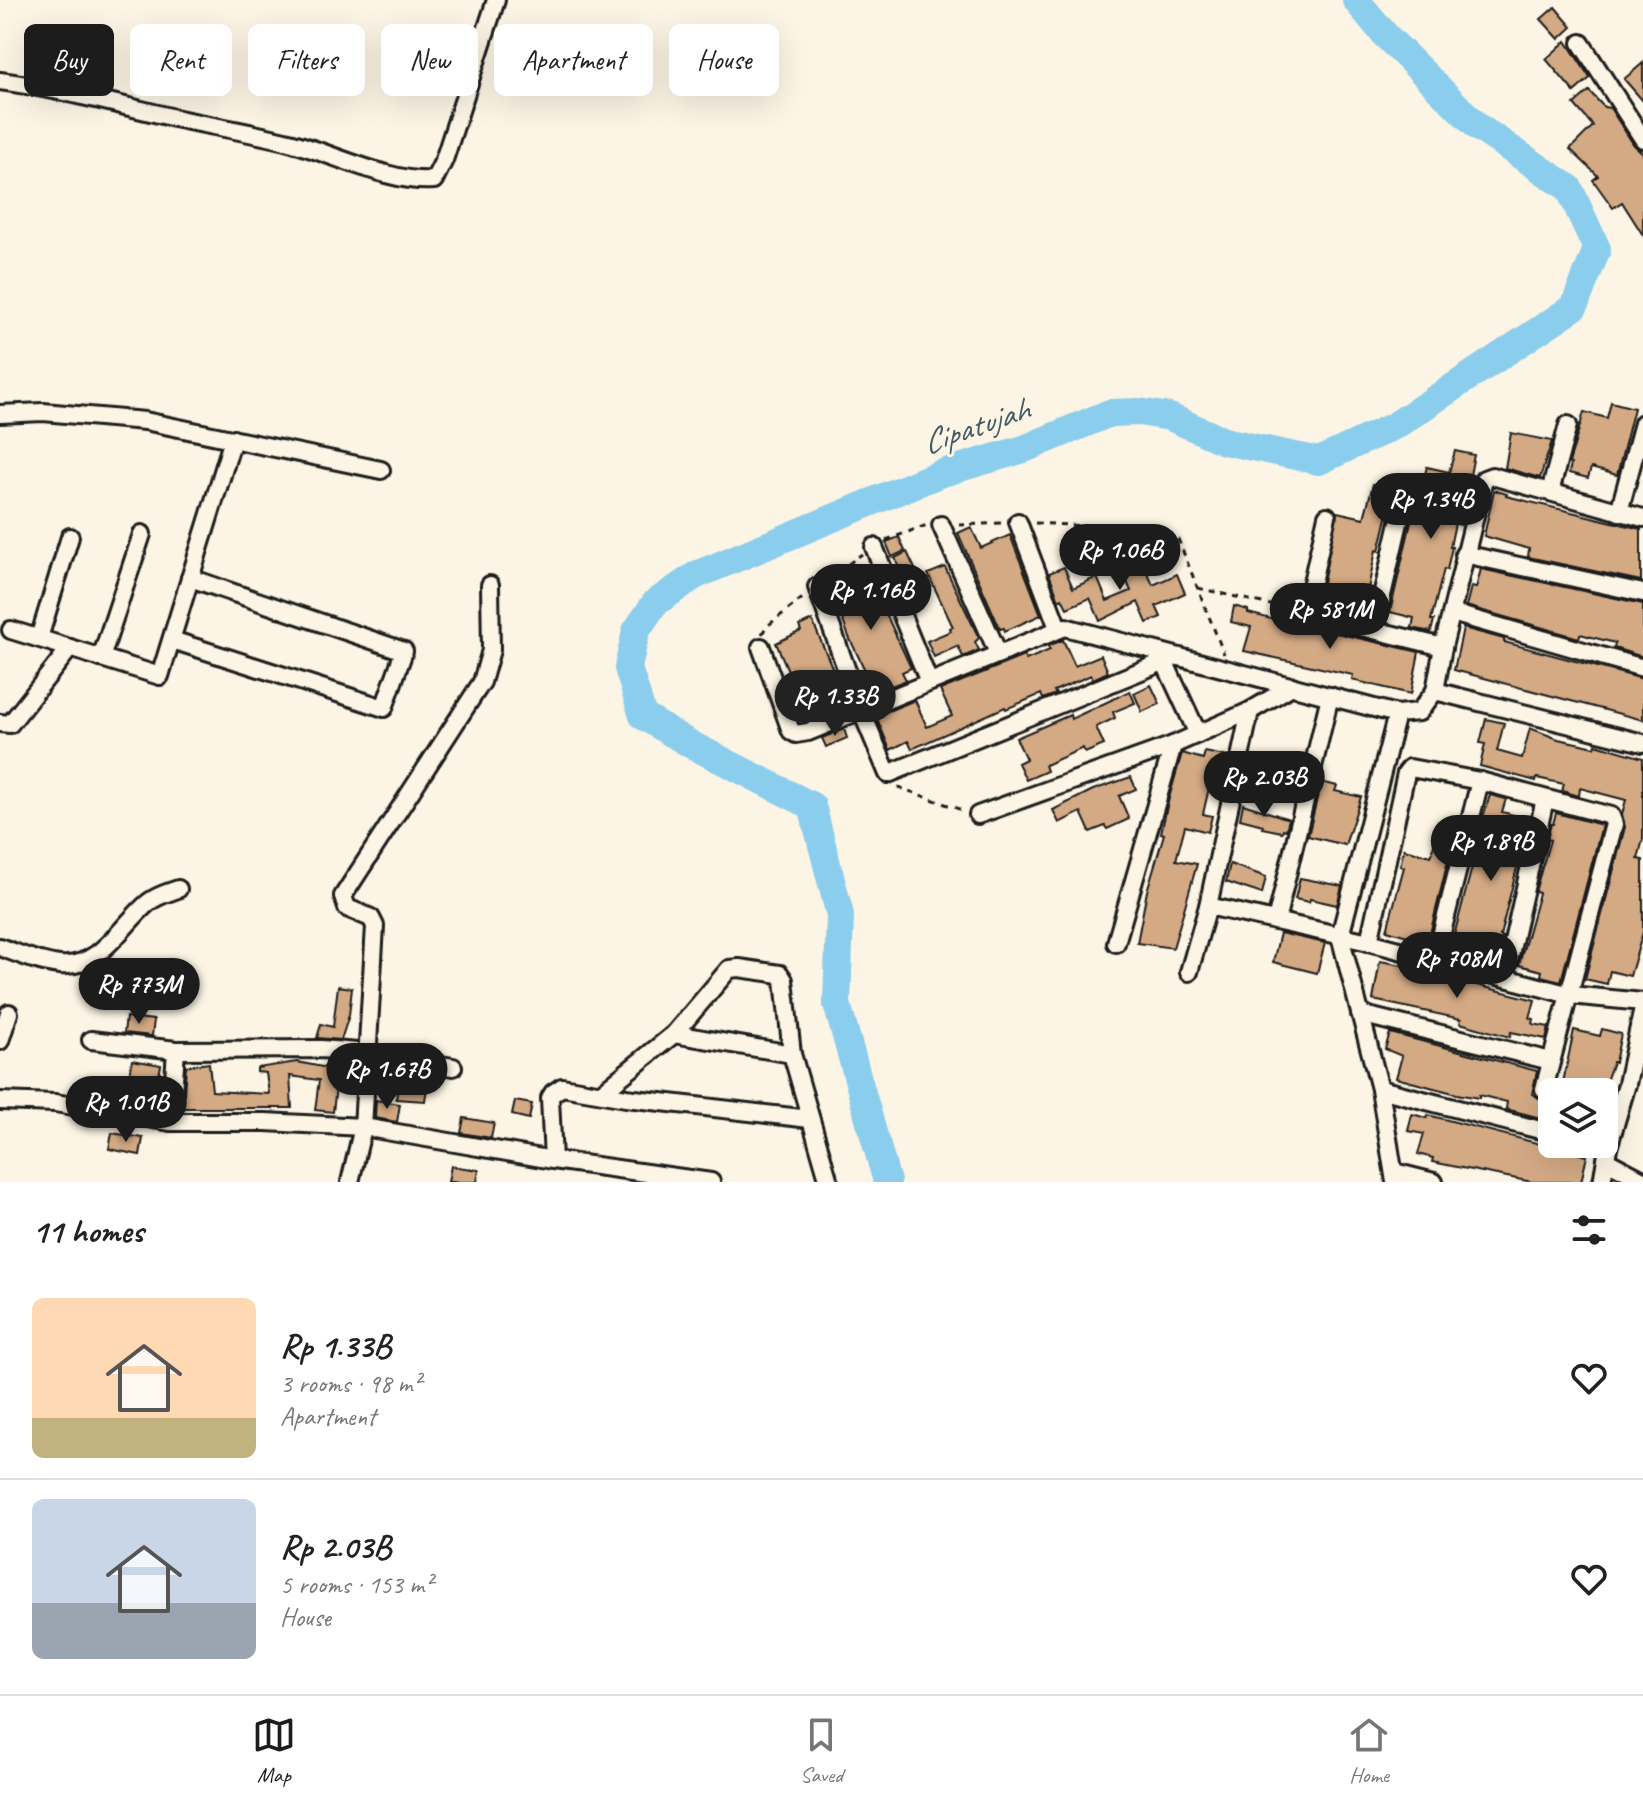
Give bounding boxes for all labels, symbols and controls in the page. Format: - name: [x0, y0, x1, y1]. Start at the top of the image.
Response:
- chip: Buy: [24, 24, 114, 96]
- chip: Rent: [130, 24, 232, 96]
- chip: Filters: [248, 24, 365, 96]
- chip: New: [381, 24, 478, 96]
- chip: Apartment: [494, 24, 653, 96]
- chip: House: [669, 24, 779, 96]
- water label: Cipatujah: [916, 386, 1036, 464]
- pin: Rp 1.34B: [1348, 473, 1514, 541]
- text: Rp 1.34B: [1389, 482, 1473, 515]
- pin: Rp 1.06B: [1037, 524, 1203, 592]
- text: Rp 1.06B: [1077, 533, 1163, 566]
- pin: Rp 1.16B: [788, 564, 954, 632]
- text: Rp 1.16B: [828, 573, 914, 606]
- pin: Rp 581M: [1256, 583, 1404, 651]
- text: Rp 581M: [1288, 592, 1372, 625]
- pin: Rp 1.33B: [752, 670, 918, 738]
- text: Rp 1.33B: [793, 679, 877, 712]
- pin: Rp 2.03B: [1181, 751, 1347, 819]
- text: Rp 2.03B: [1222, 760, 1306, 793]
- pin: Rp 1.89B: [1408, 815, 1574, 883]
- text: Rp 1.89B: [1449, 824, 1533, 857]
- pin: Rp 708M: [1383, 932, 1531, 1000]
- text: Rp 708M: [1415, 941, 1499, 974]
- pin: Rp 773M: [65, 958, 213, 1026]
- text: Rp 773M: [97, 967, 181, 1000]
- pin: Rp 1.67B: [304, 1043, 470, 1111]
- text: Rp 1.67B: [344, 1052, 430, 1085]
- pin: Rp 1.01B: [43, 1076, 209, 1144]
- map controls: [1538, 1078, 1618, 1158]
- button: layers: [1538, 1078, 1618, 1158]
- text: Rp 1.01B: [84, 1085, 168, 1118]
- icon: filters: [1567, 1208, 1611, 1252]
- text: 11 homes: [32, 1209, 143, 1252]
- text: Rp 1.33B: [280, 1324, 391, 1367]
- icon: home: [96, 1330, 192, 1426]
- icon: heart: [1567, 1356, 1611, 1400]
- text: 3 rooms · 98 m²: [280, 1367, 421, 1400]
- text: Apartment: [280, 1400, 376, 1433]
- text: Rp 2.03B: [280, 1525, 391, 1568]
- icon: home: [96, 1531, 192, 1627]
- icon: heart: [1567, 1557, 1611, 1601]
- text: 5 rooms · 153 m²: [280, 1568, 432, 1601]
- text: House: [280, 1601, 331, 1634]
- tab: Map: [252, 1713, 296, 1789]
- tab: Saved: [799, 1713, 843, 1789]
- tab: Home: [1347, 1713, 1391, 1789]

